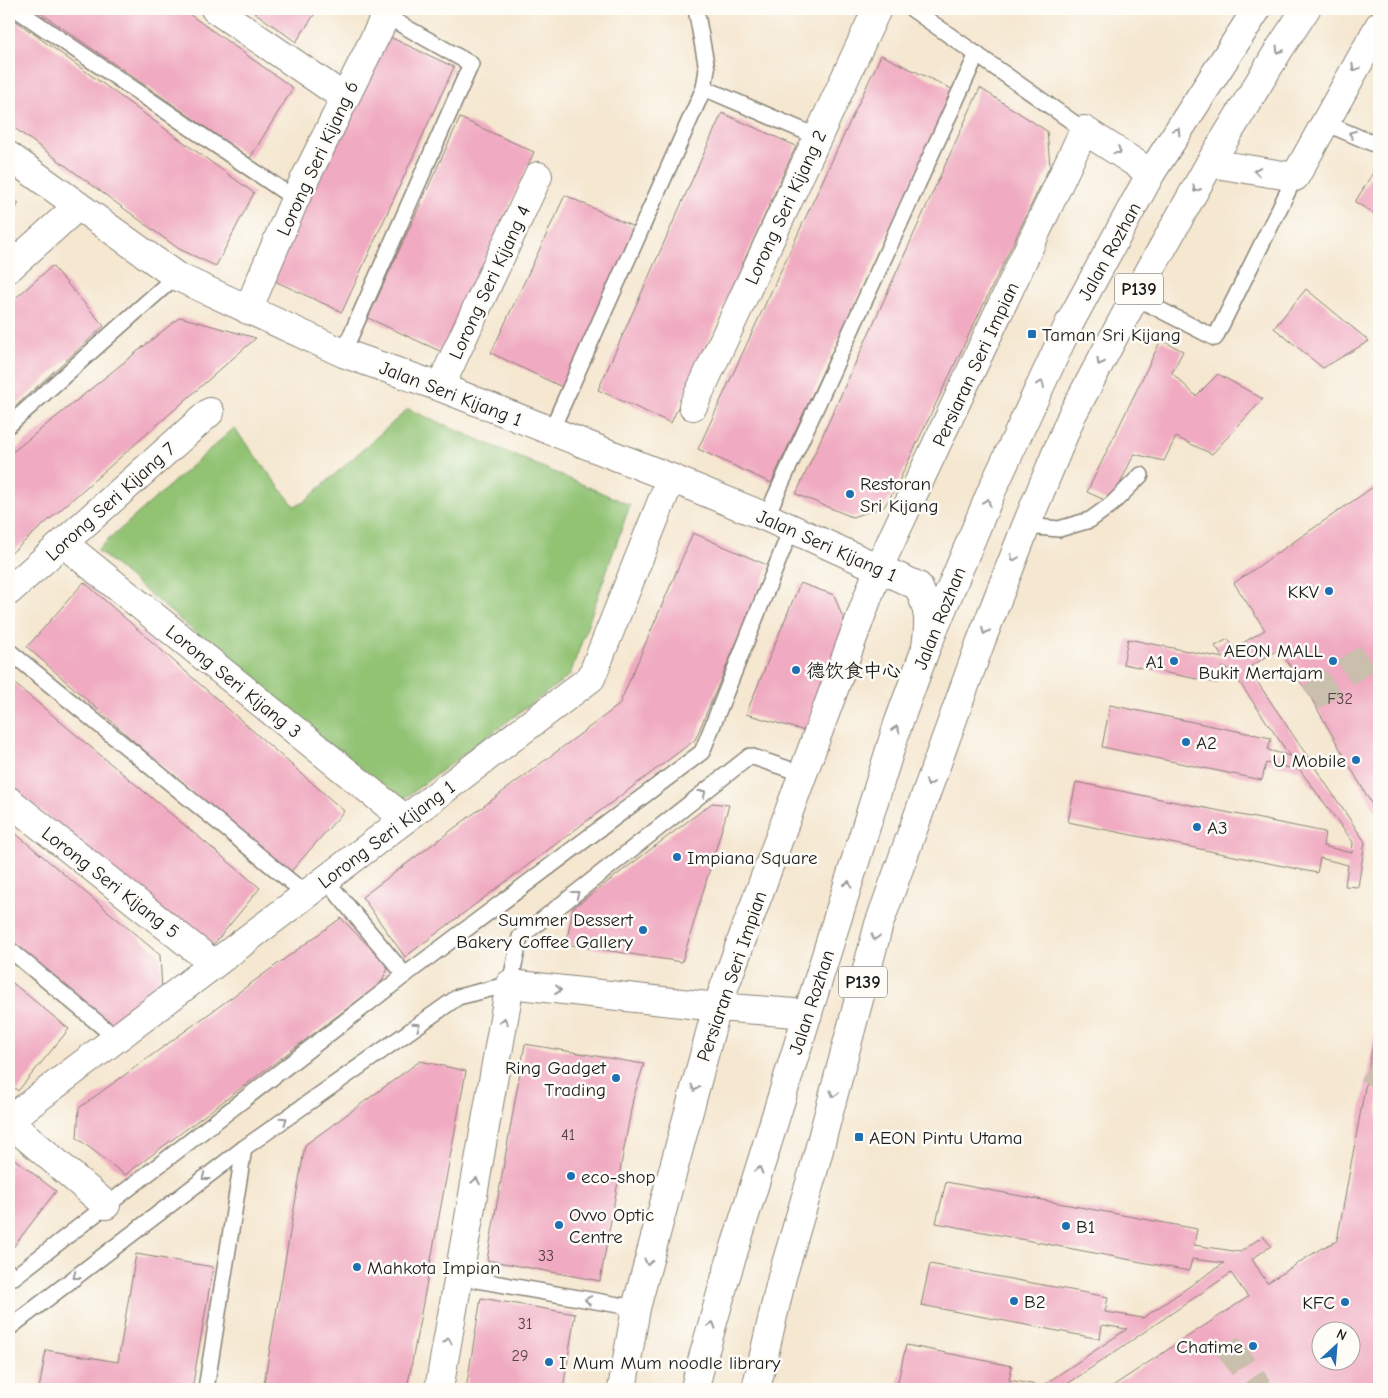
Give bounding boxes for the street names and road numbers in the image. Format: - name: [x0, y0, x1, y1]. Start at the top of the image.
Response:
- street label: Lorong Seri Kijang 6: [272, 78, 363, 239]
- street label: Lorong Seri Kijang 2: [740, 127, 831, 288]
- street label: Jalan Rozhan: [1074, 199, 1146, 304]
- street label: Lorong Seri Kijang 4: [445, 202, 535, 363]
- road number: P139: [1115, 274, 1163, 304]
- street label: Persiaran Seri Impian: [928, 279, 1024, 450]
- street label: Jalan Seri Kijang 1: [376, 357, 525, 431]
- street label: Lorong Seri Kijang 7: [41, 438, 180, 566]
- street label: Jalan Seri Kijang 1: [753, 505, 900, 587]
- street label: Jalan Rozhan: [909, 564, 970, 673]
- street label: Lorong Seri Kijang 3: [161, 621, 305, 743]
- street label: Lorong Seri Kijang 1: [314, 776, 459, 893]
- street label: Lorong Seri Kijang 5: [37, 822, 183, 943]
- street label: Persiaran Seri Impian: [692, 888, 771, 1064]
- street label: Jalan Rozhan: [785, 947, 839, 1057]
- road number: P139: [839, 966, 887, 998]

